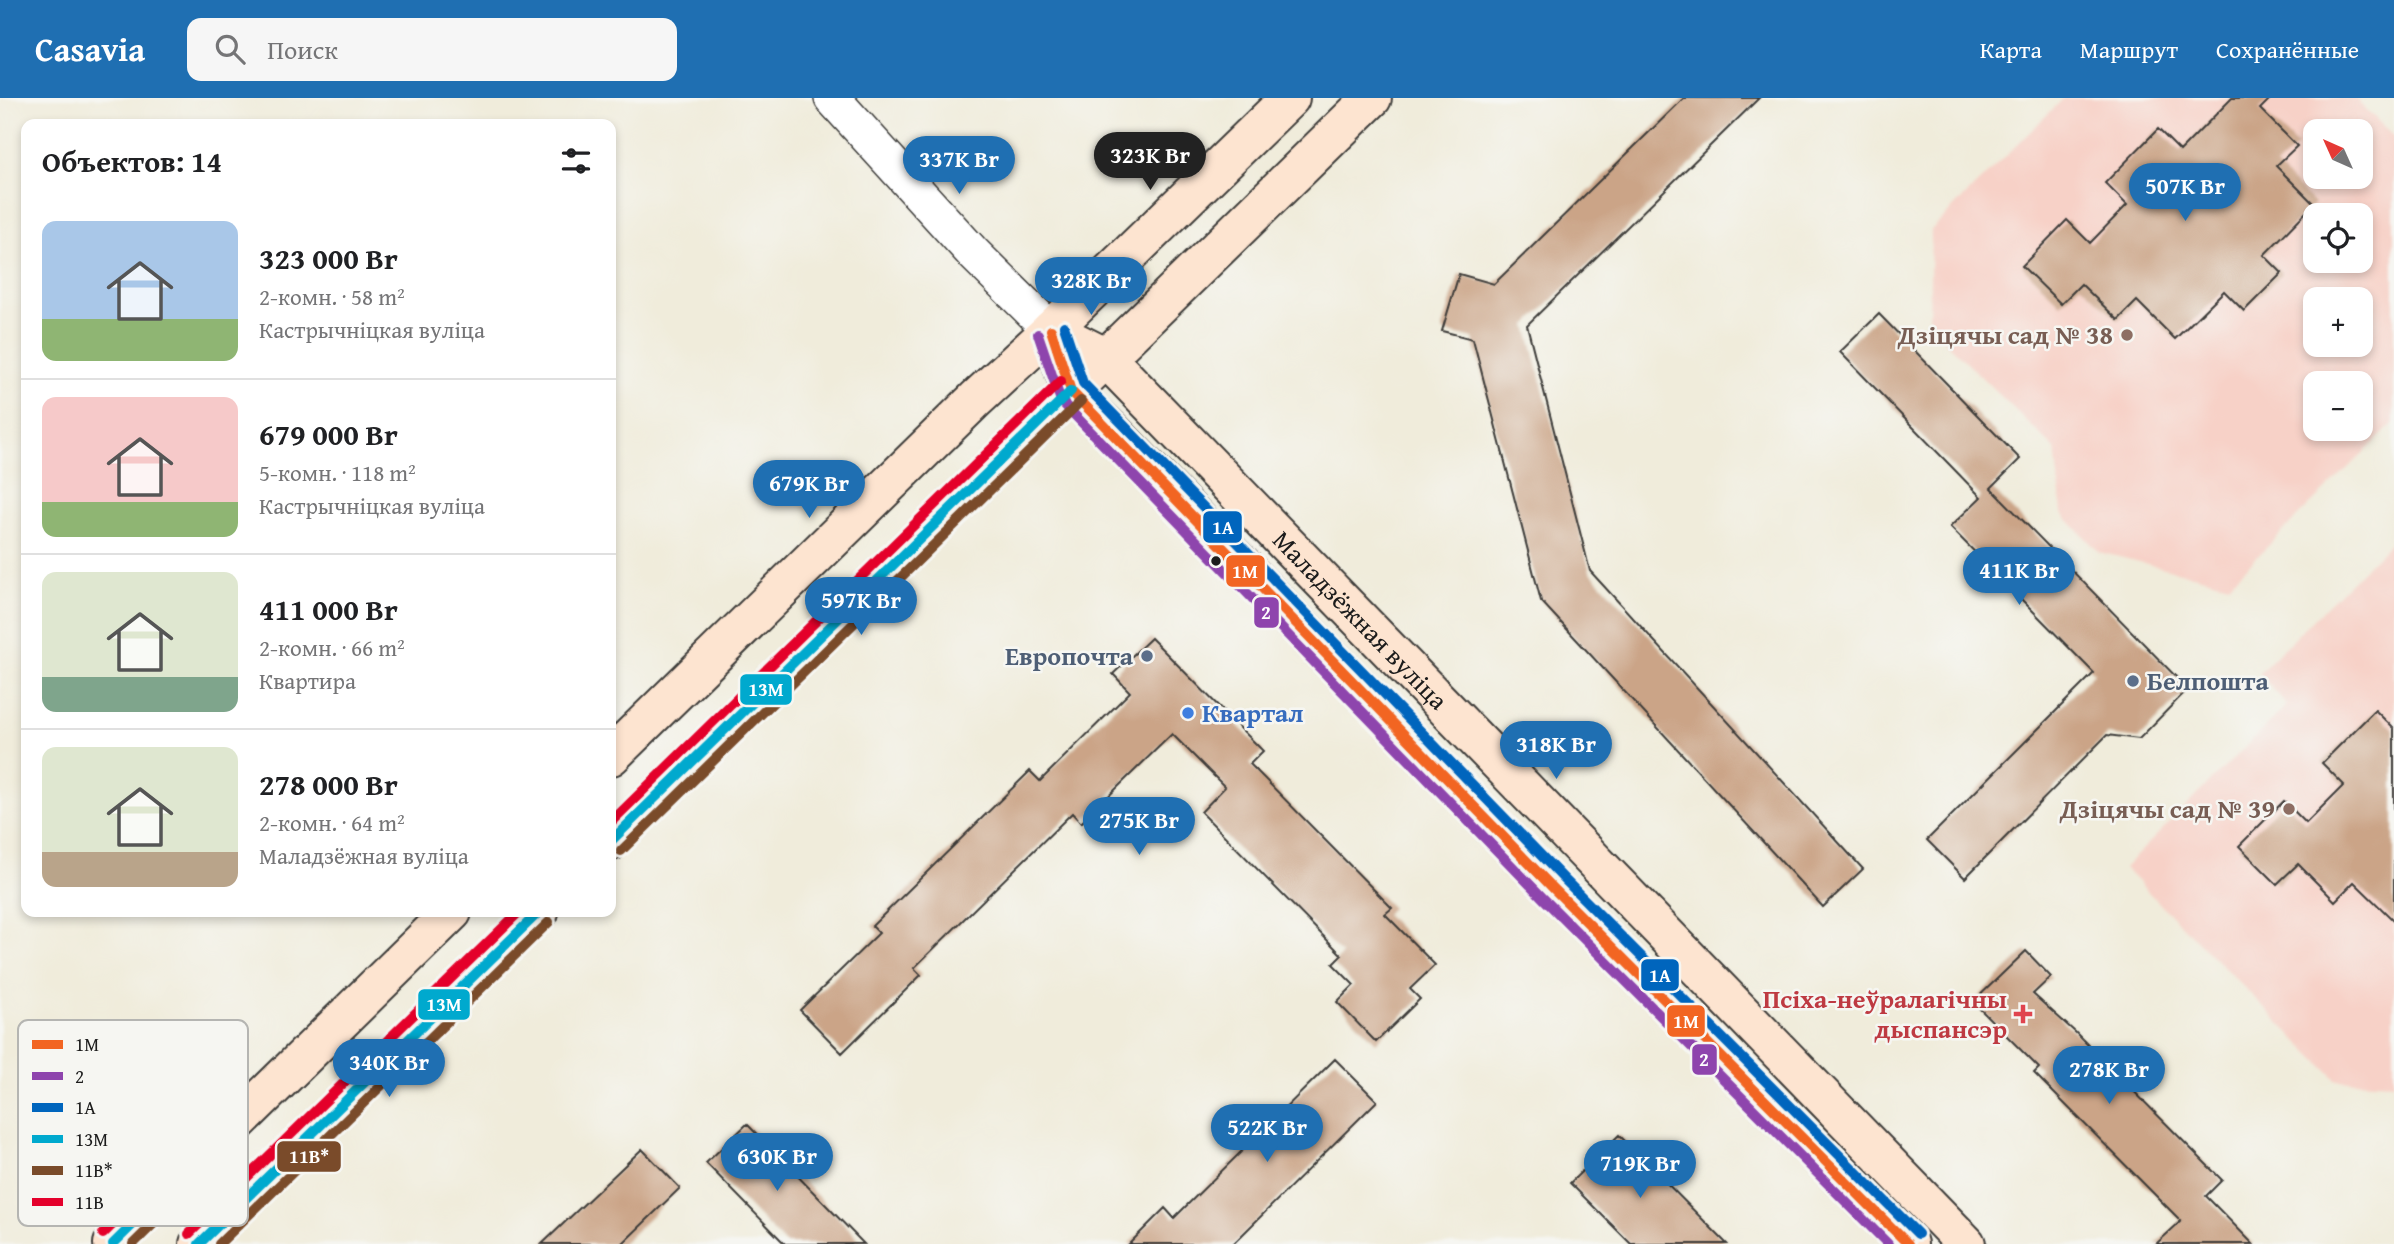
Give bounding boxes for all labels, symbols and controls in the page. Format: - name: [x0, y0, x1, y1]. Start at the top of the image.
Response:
- search box: [187, 18, 677, 81]
- text: Casavia: [35, 25, 145, 73]
- icon: search: [211, 30, 249, 68]
- text: Поиск: [267, 30, 338, 69]
- text: Карта: [1980, 32, 2042, 67]
- text: Маршрут: [2080, 32, 2178, 67]
- text: Сохранённые: [2216, 32, 2359, 67]
- north arrow: [2303, 119, 2373, 189]
- map controls: [2303, 119, 2373, 441]
- pin: 323K Br: [1085, 132, 1215, 192]
- pin: 337K Br: [894, 136, 1024, 196]
- text: 323K Br: [1110, 138, 1190, 171]
- text: Объектов: 14: [42, 139, 222, 183]
- icon: filters: [557, 142, 595, 180]
- text: 337K Br: [919, 142, 999, 175]
- pin: 507K Br: [2120, 164, 2250, 223]
- text: 507K Br: [2145, 169, 2225, 202]
- button: locate: [2303, 203, 2373, 273]
- text: 323 000 Br: [259, 236, 398, 280]
- icon: home: [98, 249, 182, 333]
- pin: 328K Br: [1026, 258, 1156, 317]
- text: 328K Br: [1051, 263, 1131, 296]
- text: 2-комн. · 58 m²: [259, 280, 405, 313]
- button: +: [2303, 287, 2373, 357]
- text: Кастрычніцкая вуліца: [259, 313, 485, 346]
- place label: Дзіцячы сад № 38: [1897, 315, 2113, 354]
- marker: Дзіцячы сад № 38: [2119, 327, 2135, 343]
- button: −: [2303, 371, 2373, 441]
- text: 679 000 Br: [259, 412, 398, 456]
- icon: home: [98, 425, 182, 509]
- text: 5-комн. · 118 m²: [259, 456, 416, 489]
- pin: 679K Br: [744, 460, 874, 520]
- text: 679K Br: [769, 466, 849, 499]
- text: Кастрычніцкая вуліца: [259, 489, 485, 522]
- line badge: 1А: [1202, 510, 1243, 544]
- text: 1А: [1212, 513, 1234, 541]
- street label: Маладзёжная вуліца: [1264, 521, 1458, 719]
- pin: 411K Br: [1954, 547, 2084, 607]
- text: 411K Br: [1979, 553, 2059, 586]
- unlabelled marker: [1209, 554, 1223, 568]
- line badge: 1М: [1225, 554, 1266, 588]
- text: 1М: [1232, 557, 1258, 585]
- pin: 597K Br: [796, 578, 926, 637]
- text: 597K Br: [821, 583, 901, 616]
- text: 411 000 Br: [259, 587, 398, 631]
- line badge: 2: [1253, 596, 1280, 629]
- text: 2: [1261, 598, 1271, 626]
- icon: home: [98, 600, 182, 684]
- text: 2-комн. · 66 m²: [259, 631, 405, 664]
- place label: Европочта: [1005, 636, 1134, 675]
- marker: Европочта: [1139, 648, 1155, 664]
- place label: Белпошта: [2147, 661, 2269, 700]
- text: Квартира: [259, 664, 356, 697]
- line badge: 13М: [739, 673, 793, 706]
- marker: Белпошта: [2125, 673, 2141, 689]
- text: 13М: [748, 675, 784, 703]
- place label: Квартал: [1202, 693, 1304, 732]
- marker: Квартал: [1180, 705, 1196, 721]
- pin: 318K Br: [1491, 722, 1621, 781]
- text: 318K Br: [1516, 727, 1596, 760]
- text: 278 000 Br: [259, 762, 398, 806]
- icon: home: [98, 775, 182, 859]
- place label: Дзіцячы сад № 39: [2059, 789, 2275, 828]
- pin: 275K Br: [1074, 798, 1204, 857]
- marker: Дзіцячы сад № 39: [2281, 801, 2297, 817]
- text: 275K Br: [1099, 803, 1179, 836]
- text: 2-комн. · 64 m²: [259, 806, 405, 839]
- text: Маладзёжная вуліца: [259, 839, 469, 872]
- line badge: 1А: [1640, 958, 1680, 992]
- text: 1А: [1649, 961, 1671, 989]
- place label: Псіха-неўралагічны дыспансэр: [1763, 979, 2007, 1048]
- line badge: 13М: [417, 988, 471, 1021]
- text: 13М: [426, 990, 462, 1018]
- line badge: 1М: [1666, 1004, 1706, 1038]
- marker: Псіха-неўралагічны дыспансэр: [2013, 1004, 2033, 1024]
- text: 1М: [1673, 1007, 1699, 1035]
- legend: [18, 1020, 248, 1226]
- text: 1М: [75, 1030, 99, 1058]
- pin: 340K Br: [324, 1040, 454, 1099]
- line badge: 2: [1691, 1043, 1718, 1076]
- text: 340K Br: [349, 1045, 429, 1078]
- text: 2: [1699, 1045, 1709, 1073]
- pin: 278K Br: [2044, 1046, 2174, 1106]
- text: 278K Br: [2069, 1052, 2149, 1085]
- text: 2: [75, 1062, 84, 1090]
- text: 1А: [75, 1093, 96, 1121]
- pin: 522K Br: [1202, 1104, 1332, 1164]
- text: 522K Br: [1227, 1110, 1307, 1143]
- text: 13М: [75, 1125, 108, 1153]
- pin: 630K Br: [712, 1134, 842, 1193]
- text: 630K Br: [737, 1139, 817, 1172]
- line badge: 11В*: [276, 1140, 342, 1173]
- pin: 719K Br: [1575, 1140, 1705, 1200]
- text: 11В*: [289, 1142, 329, 1170]
- text: 719K Br: [1600, 1146, 1680, 1179]
- text: 11В*: [75, 1156, 113, 1184]
- text: 11В: [75, 1188, 104, 1216]

